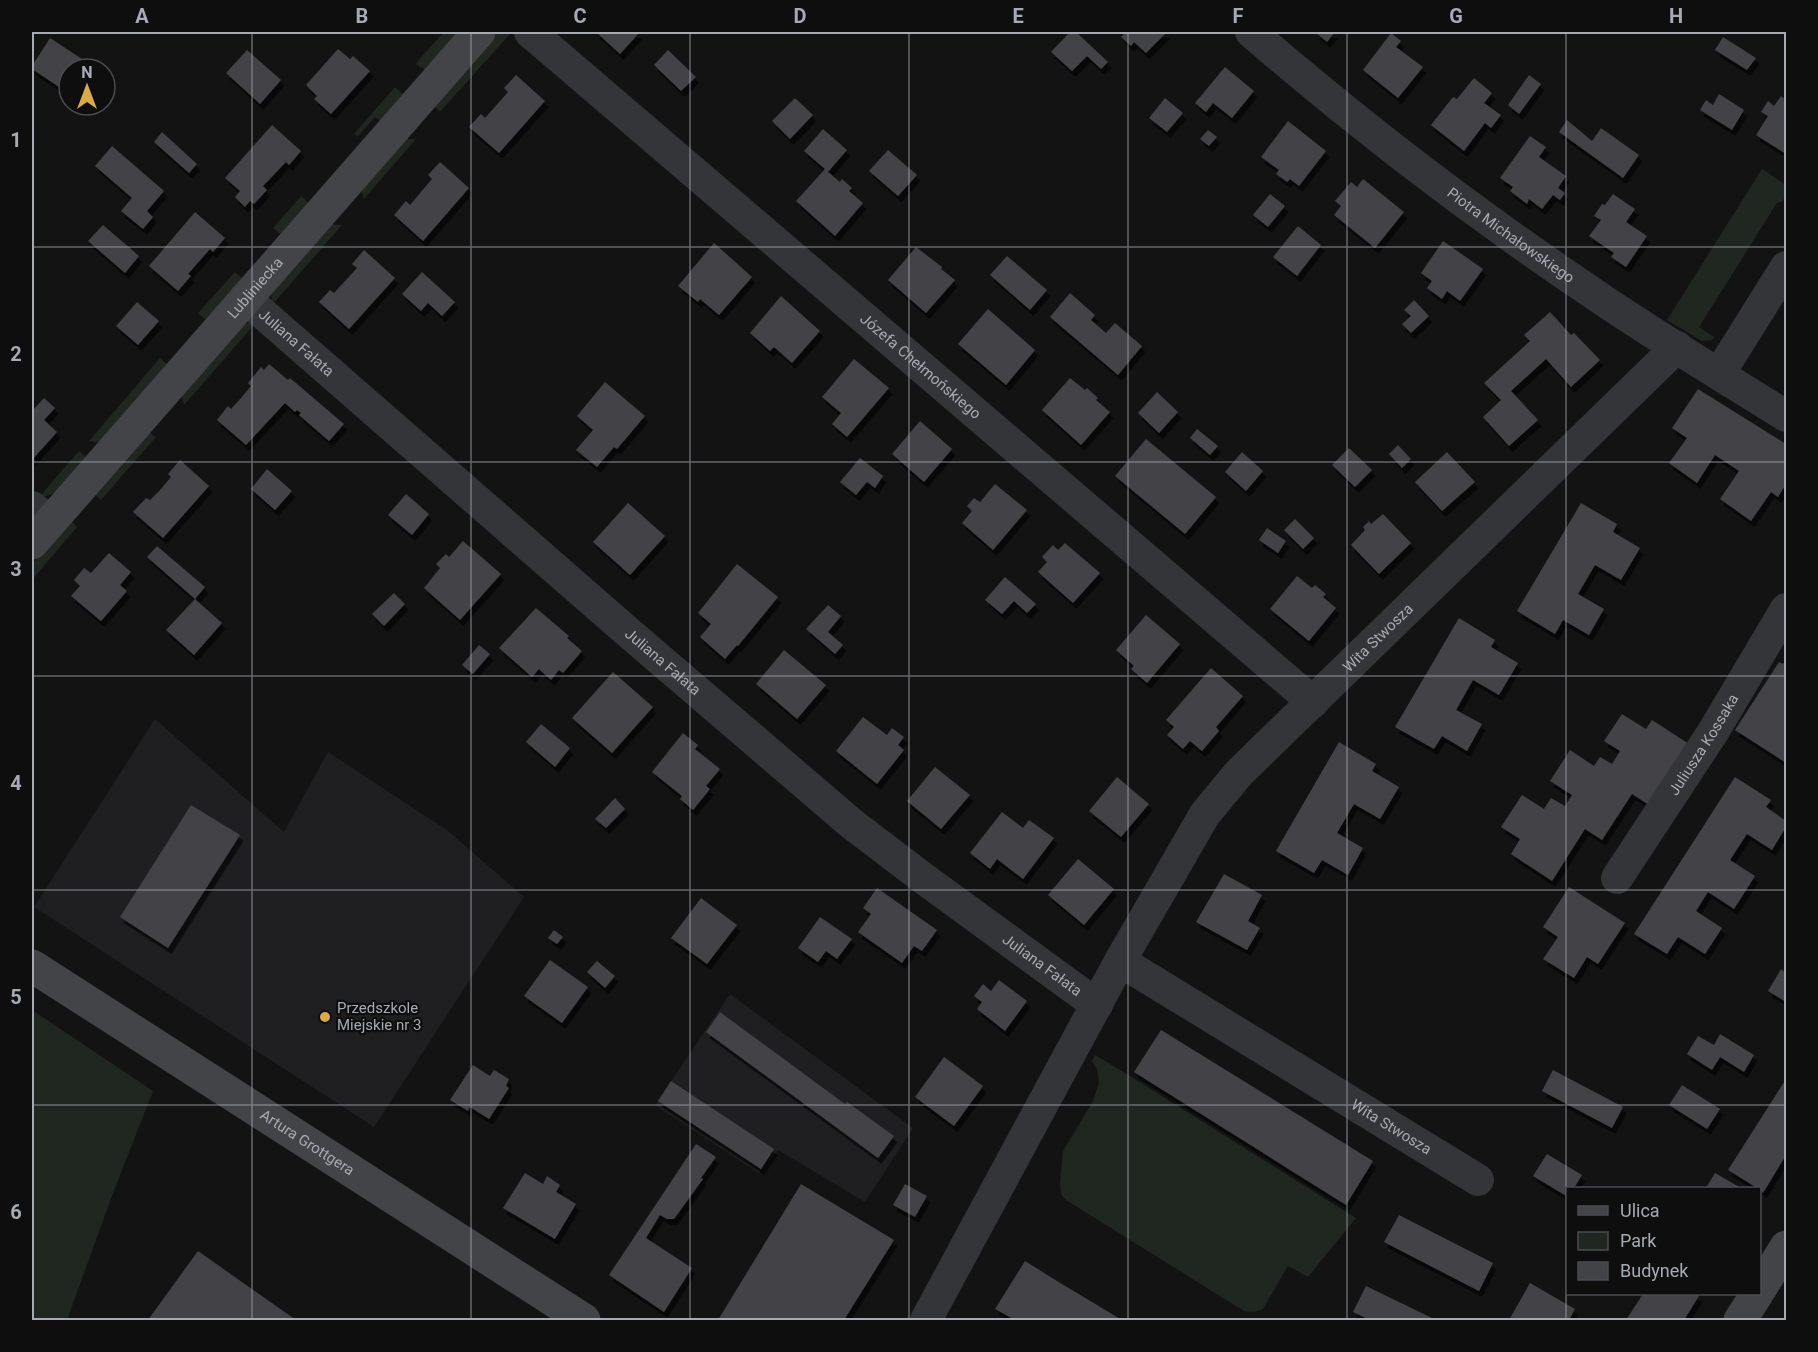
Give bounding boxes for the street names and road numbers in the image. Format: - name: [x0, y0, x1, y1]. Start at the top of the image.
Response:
- street label: Piotra Michałowskiego: [1443, 184, 1578, 287]
- street label: Lubliniecka: [224, 254, 287, 322]
- street label: Juliana Fałata: [255, 305, 337, 380]
- street label: Józefa Chełmońskiego: [856, 310, 985, 423]
- street label: Wita Stwosza: [1339, 600, 1417, 676]
- street label: Juliana Fałata: [621, 625, 704, 699]
- street label: Juliusza Kossaka: [1665, 691, 1742, 799]
- street label: Juliana Fałata: [999, 930, 1085, 1000]
- street label: Wita Stwosza: [1348, 1096, 1435, 1158]
- street label: Artura Grottgera: [257, 1106, 358, 1179]

